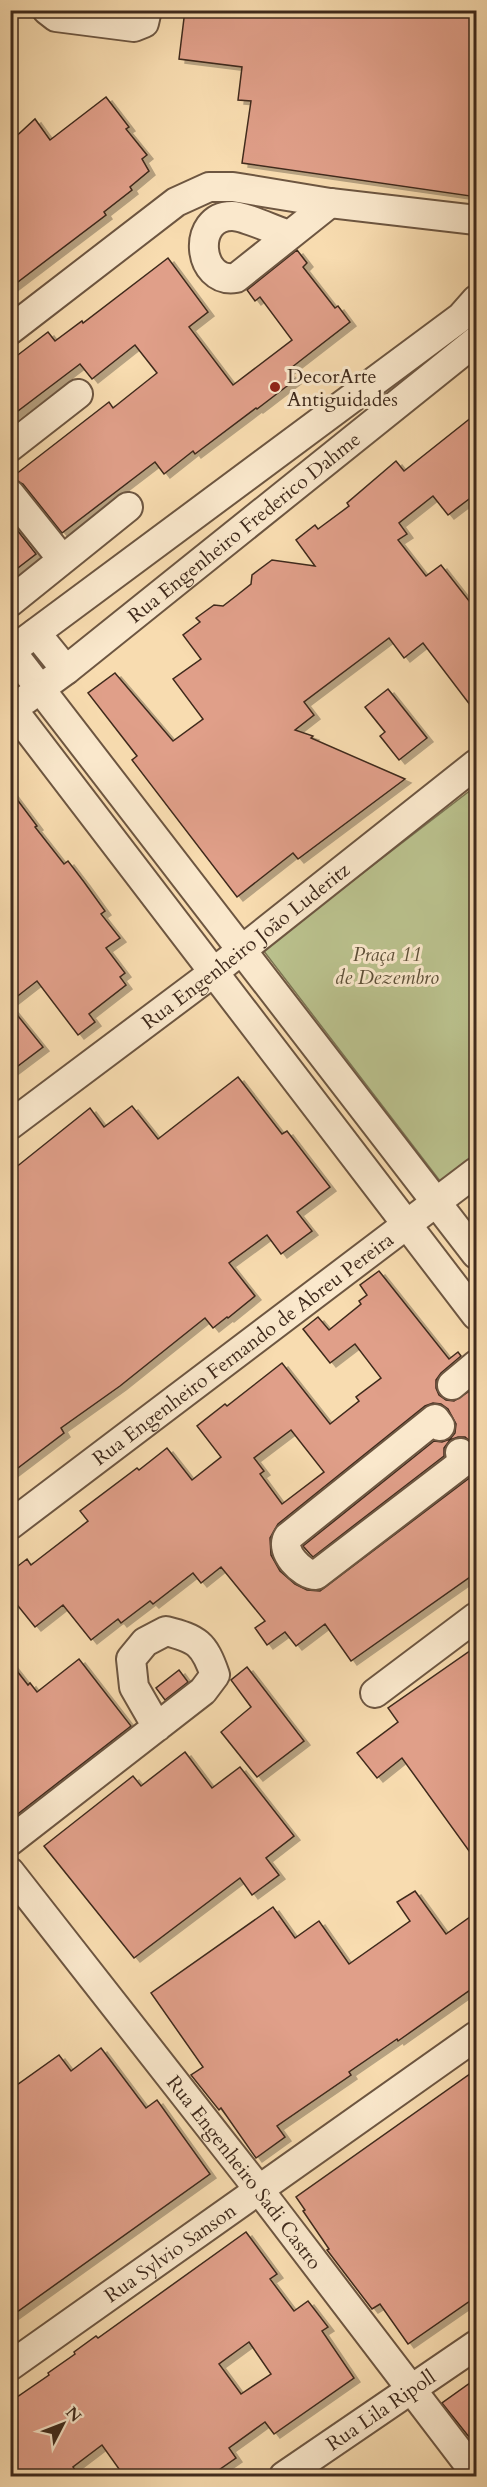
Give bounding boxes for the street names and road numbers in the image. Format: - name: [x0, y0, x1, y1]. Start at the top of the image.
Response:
- street label: Rua Engenheiro Frederico Dahme: [122, 426, 366, 629]
- street label: Rua Engenheiro João Luderitz: [136, 856, 355, 1036]
- street label: Rua Engenheiro Fernando de Abreu Pereira: [87, 1226, 399, 1472]
- street label: Rua Engenheiro Sadi Castro: [160, 2070, 328, 2275]
- street label: Rua Sylvio Sanson: [99, 2197, 242, 2309]
- street label: Rua Lila Ripoll: [321, 2364, 441, 2457]

